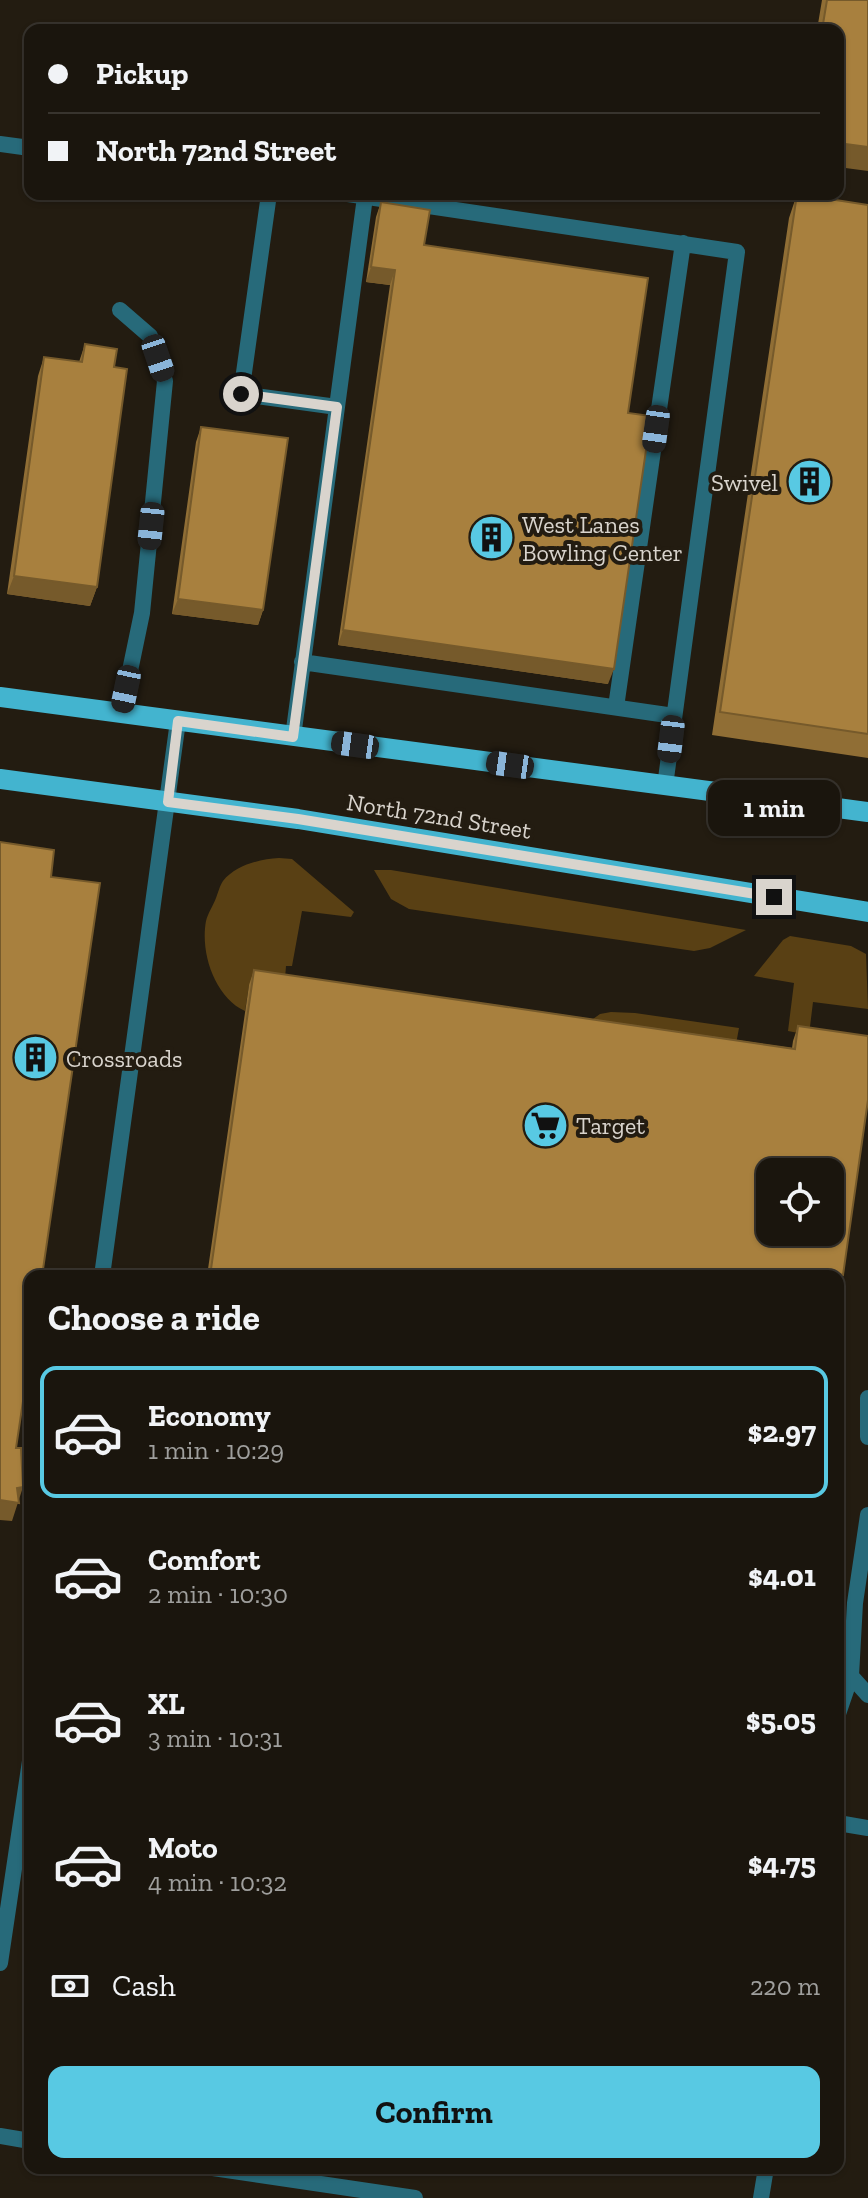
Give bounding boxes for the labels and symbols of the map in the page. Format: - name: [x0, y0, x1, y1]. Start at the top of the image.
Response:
- car: [139, 331, 177, 385]
- route start: [223, 376, 259, 412]
- car: [641, 404, 671, 454]
- building icon: Swivel: [785, 458, 833, 506]
- place label: Swivel: [711, 468, 778, 497]
- car: [137, 501, 165, 551]
- place label: West Lanes Bowling Center: [522, 510, 683, 567]
- building icon: West Lanes Bowling Center: [467, 514, 515, 562]
- car: [109, 663, 143, 715]
- car: [656, 714, 686, 764]
- car: [330, 730, 380, 760]
- car: [485, 750, 535, 780]
- callout: 1 min: [708, 781, 840, 837]
- street label: North 72nd Street: [345, 787, 533, 845]
- route end: [756, 879, 792, 915]
- building icon: Crossroads: [11, 1034, 59, 1082]
- place label: Crossroads: [66, 1044, 183, 1073]
- supermarket icon: Target: [521, 1101, 569, 1149]
- place label: Target: [576, 1111, 645, 1140]

